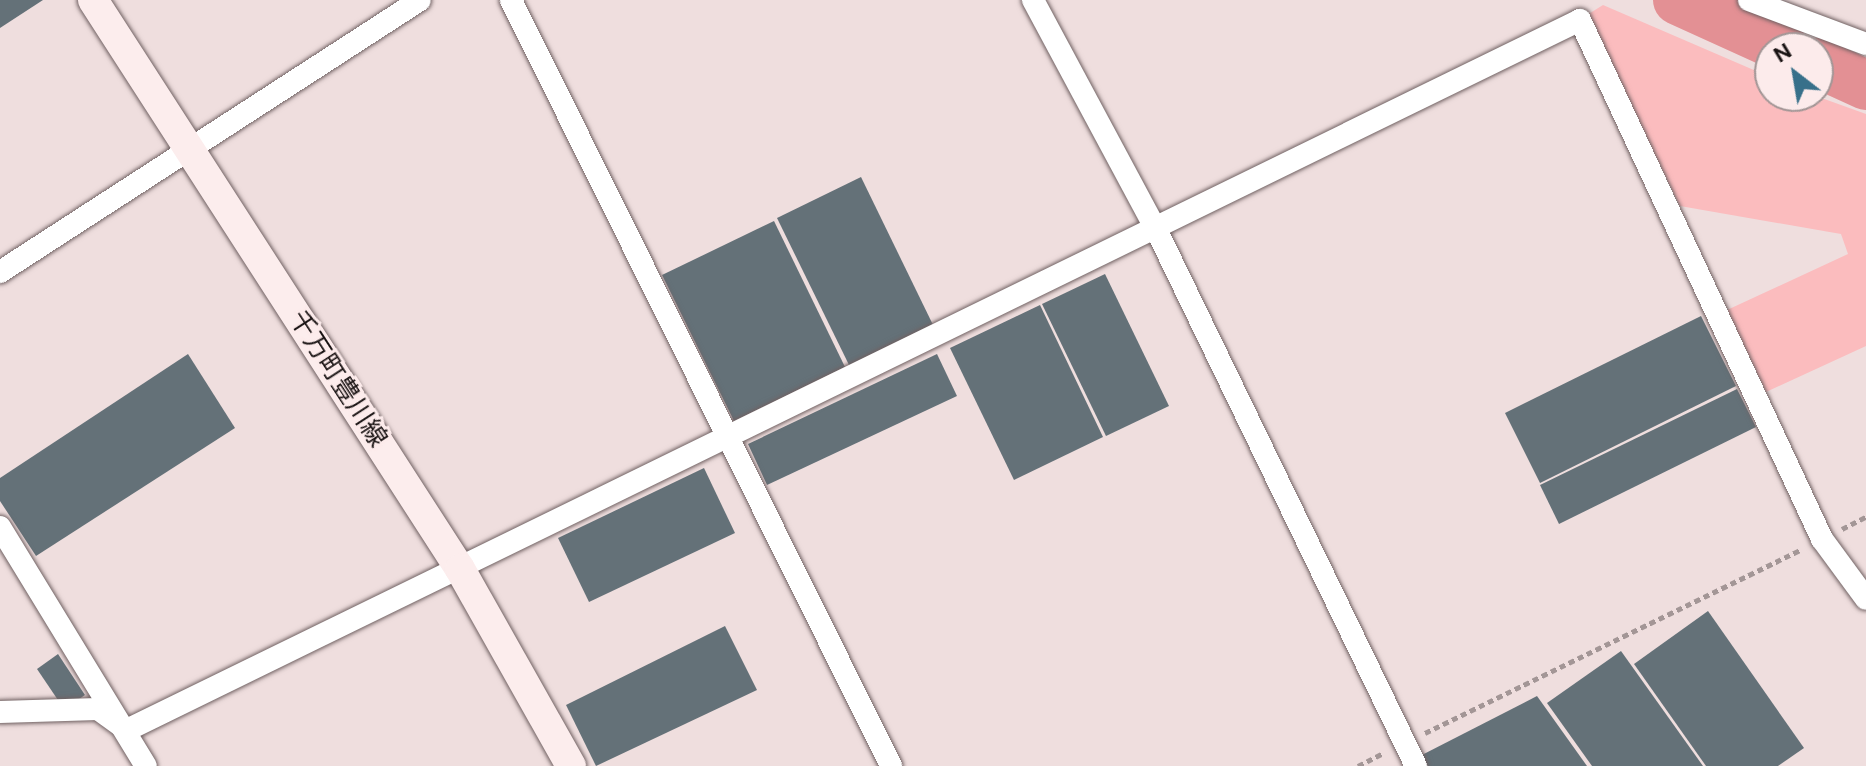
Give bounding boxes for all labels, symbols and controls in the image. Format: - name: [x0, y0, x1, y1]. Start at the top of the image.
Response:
- north arrow: [1754, 32, 1834, 112]
- text: N: [1768, 36, 1797, 69]
- street label: 千万町豊川線: [282, 305, 394, 453]

